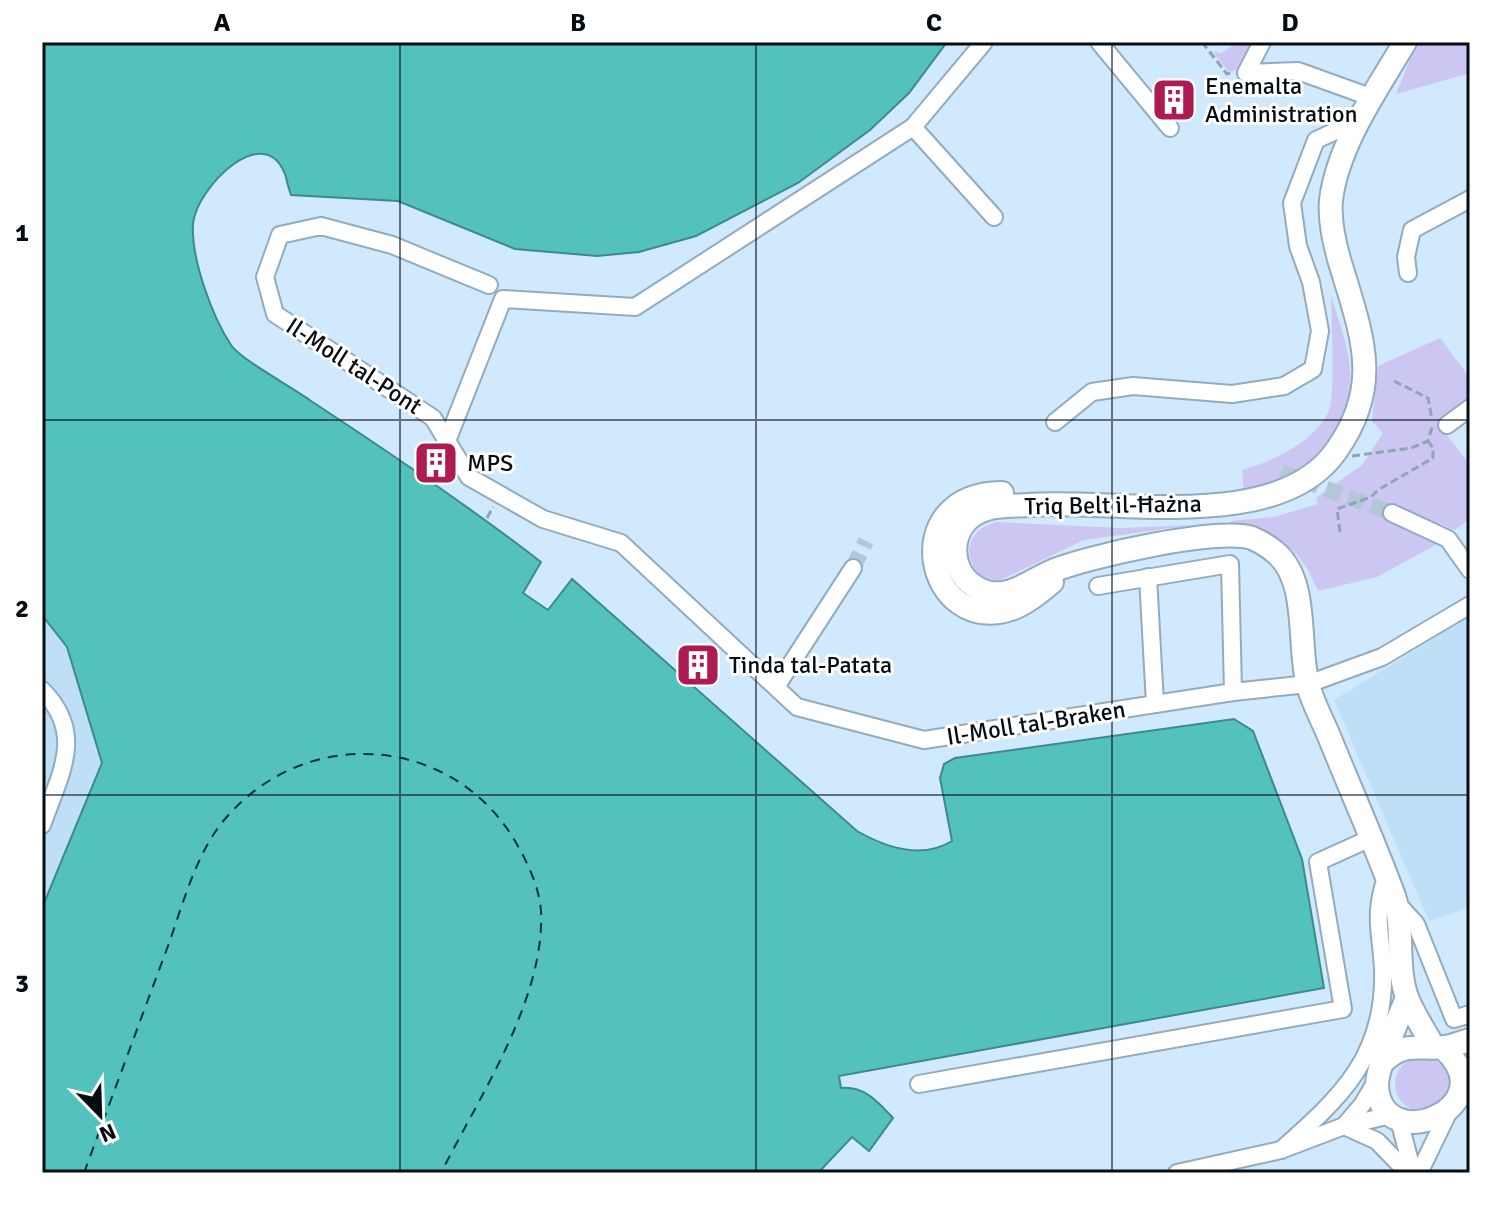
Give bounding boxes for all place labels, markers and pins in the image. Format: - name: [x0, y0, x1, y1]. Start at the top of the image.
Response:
- place label: Enemalta Administration: [1205, 71, 1358, 129]
- building icon: Enemalta Administration: [1150, 76, 1198, 124]
- building icon: MPS: [412, 439, 460, 487]
- place label: MPS: [467, 448, 513, 478]
- building icon: Tinda tal-Patata: [674, 641, 722, 689]
- place label: Tinda tal-Patata: [729, 650, 892, 680]

